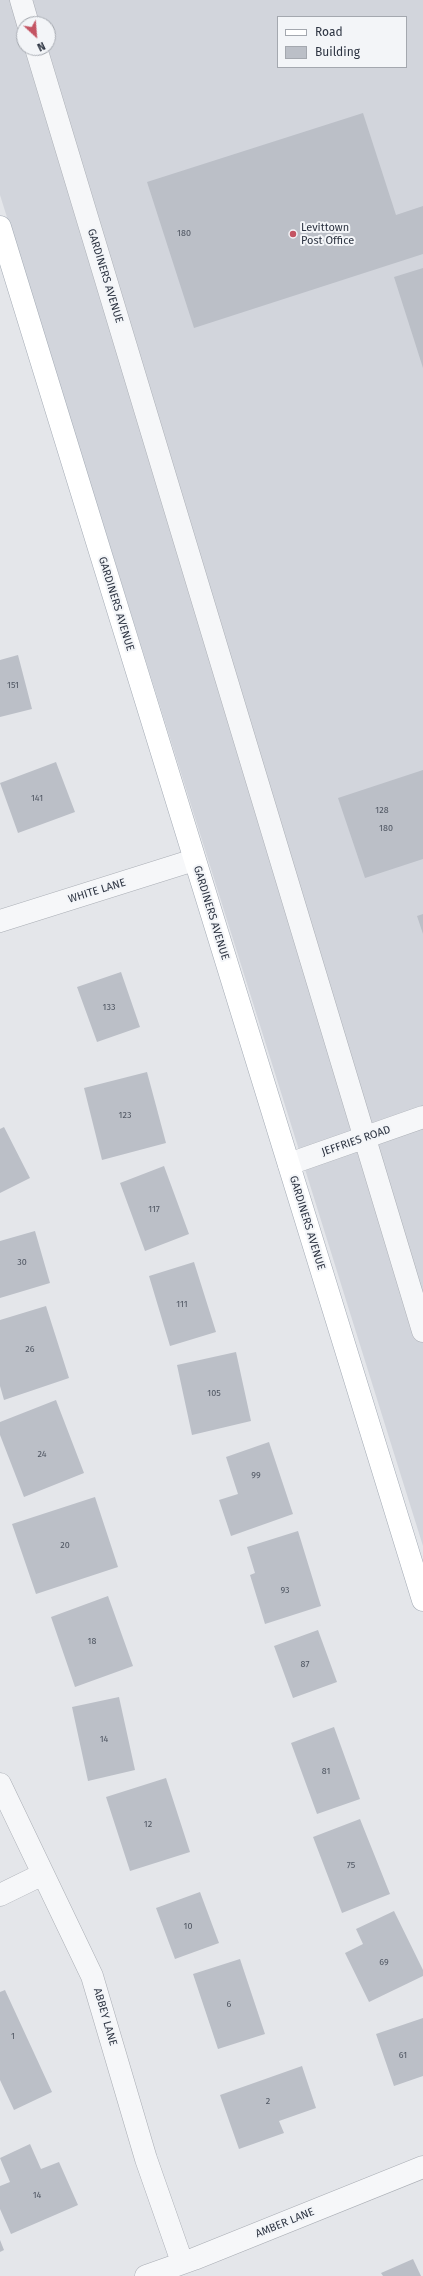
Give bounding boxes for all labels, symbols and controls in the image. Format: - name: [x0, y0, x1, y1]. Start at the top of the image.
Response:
- north arrow: [16, 16, 56, 56]
- legend: [277, 16, 407, 68]
- text: Road: [315, 25, 343, 39]
- text: N: [35, 39, 47, 54]
- text: Building: [315, 45, 360, 59]
- place label: Levittown Post Office: [301, 221, 354, 247]
- street label: GARDINERS AVENUE: [84, 227, 126, 325]
- house number: 180: [177, 228, 191, 238]
- marker: Levittown Post Office: [288, 229, 298, 239]
- street label: GARDINERS AVENUE: [95, 555, 137, 653]
- house number: 151: [7, 680, 19, 690]
- house number: 141: [31, 793, 43, 803]
- house number: 128: [375, 805, 389, 815]
- house number: 180: [379, 823, 393, 833]
- street label: GARDINERS AVENUE: [190, 864, 232, 962]
- street label: WHITE LANE: [67, 876, 127, 906]
- house number: 133: [103, 1002, 115, 1012]
- house number: 123: [119, 1110, 131, 1120]
- street label: JEFFRIES ROAD: [320, 1123, 392, 1159]
- street label: GARDINERS AVENUE: [286, 1174, 328, 1272]
- house number: 117: [148, 1204, 160, 1214]
- house number: 30: [17, 1257, 27, 1267]
- house number: 111: [176, 1299, 188, 1309]
- house number: 26: [25, 1344, 35, 1354]
- house number: 105: [207, 1388, 221, 1398]
- house number: 24: [38, 1449, 46, 1459]
- house number: 99: [251, 1470, 261, 1480]
- house number: 20: [60, 1540, 70, 1550]
- house number: 93: [280, 1585, 290, 1595]
- house number: 18: [88, 1636, 96, 1646]
- house number: 87: [301, 1659, 309, 1669]
- house number: 14: [100, 1734, 108, 1744]
- house number: 81: [322, 1766, 330, 1776]
- house number: 12: [144, 1819, 152, 1829]
- house number: 75: [347, 1860, 355, 1870]
- house number: 10: [184, 1921, 192, 1931]
- house number: 69: [379, 1957, 389, 1967]
- street label: ABBEY LANE: [90, 1987, 120, 2047]
- house number: 6: [227, 1999, 231, 2009]
- house number: 1: [11, 2031, 15, 2041]
- house number: 61: [399, 2050, 407, 2060]
- house number: 2: [266, 2096, 270, 2106]
- house number: 14: [33, 2190, 41, 2200]
- street label: AMBER LANE: [254, 2205, 316, 2241]

